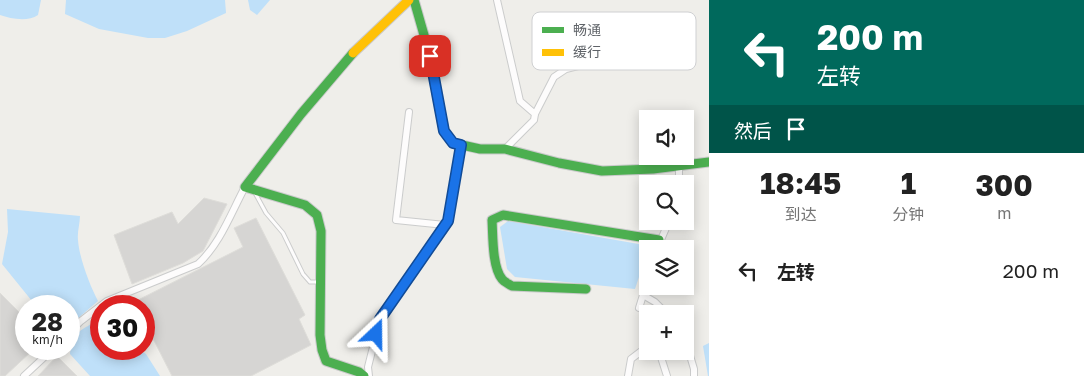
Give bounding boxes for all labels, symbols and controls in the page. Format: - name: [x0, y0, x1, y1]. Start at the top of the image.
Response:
- legend: [532, 12, 696, 70]
- text: 200 m: [817, 16, 923, 58]
- icon: left: [734, 20, 799, 85]
- text: 畅通: [573, 21, 601, 38]
- pin: [409, 35, 451, 77]
- icon: arrive: [416, 42, 444, 70]
- text: 缓行: [573, 43, 601, 60]
- text: 左转: [817, 62, 861, 89]
- map controls: [639, 110, 694, 360]
- button: sound: [639, 110, 694, 165]
- icon: arrive: [782, 115, 810, 143]
- text: 然后: [734, 119, 772, 142]
- text: 18:45: [760, 165, 841, 201]
- text: 1: [901, 165, 916, 201]
- text: 300: [976, 167, 1033, 203]
- button: search: [639, 175, 694, 230]
- text: m: [997, 203, 1011, 223]
- text: 到达: [785, 204, 817, 224]
- text: 分钟: [892, 204, 924, 224]
- button: layers: [639, 240, 694, 295]
- icon: left: [734, 257, 762, 285]
- text: 200 m: [1003, 259, 1059, 282]
- text: 左转: [777, 260, 815, 283]
- speed limit sign: 30: [90, 295, 155, 360]
- button: +: [639, 305, 694, 360]
- text: 28: [32, 306, 63, 337]
- position arrow: [349, 307, 401, 359]
- text: km/h: [32, 332, 63, 347]

